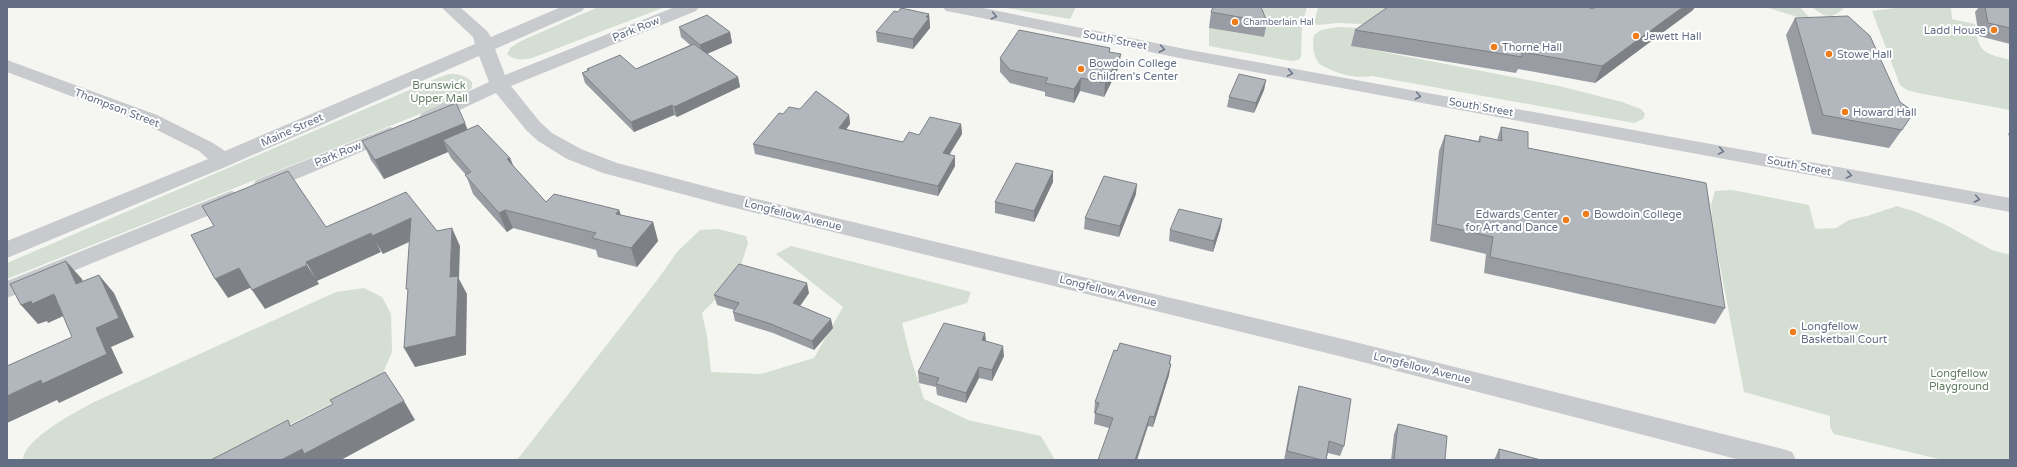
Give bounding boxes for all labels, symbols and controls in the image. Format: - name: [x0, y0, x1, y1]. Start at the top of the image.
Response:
- one-way arrow: [991, 11, 997, 19]
- street label: Park Row: [611, 14, 662, 44]
- marker: Chamberlain Hal: [1230, 17, 1240, 27]
- place label: Chamberlain Hal: [1243, 17, 1314, 28]
- place label: Ladd House: [1924, 24, 1986, 37]
- marker: Ladd House: [1989, 25, 1999, 35]
- street label: South Street: [1082, 27, 1148, 53]
- place label: Jewett Hall: [1644, 30, 1701, 43]
- marker: Jewett Hall: [1631, 31, 1641, 41]
- place label: Thorne Hall: [1502, 41, 1562, 54]
- marker: Thorne Hall: [1489, 42, 1499, 52]
- one-way arrow: [1159, 45, 1166, 53]
- place label: Stowe Hall: [1837, 48, 1892, 61]
- marker: Stowe Hall: [1824, 49, 1834, 59]
- place label: Bowdoin College Children's Center: [1089, 57, 1179, 83]
- marker: Bowdoin College Children's Center: [1076, 64, 1086, 74]
- one-way arrow: [1287, 68, 1293, 77]
- park label: Brunswick Upper Mall: [410, 79, 468, 105]
- street label: Thompson Street: [73, 86, 161, 130]
- one-way arrow: [1415, 91, 1421, 100]
- street label: South Street: [1448, 95, 1514, 119]
- place label: Howard Hall: [1853, 106, 1916, 119]
- marker: Howard Hall: [1840, 107, 1850, 117]
- street label: Maine Street: [259, 110, 325, 150]
- street label: Park Row: [313, 139, 364, 169]
- one-way arrow: [1718, 146, 1724, 155]
- street label: South Street: [1766, 153, 1832, 179]
- one-way arrow: [1846, 170, 1852, 179]
- one-way arrow: [1973, 194, 1980, 203]
- street label: Longfellow Avenue: [743, 197, 843, 233]
- place label: Edwards Center for Art and Dance: [1465, 208, 1559, 234]
- place label: Bowdoin College: [1594, 208, 1682, 221]
- marker: Bowdoin College: [1581, 209, 1591, 219]
- marker: Edwards Center for Art and Dance: [1561, 215, 1571, 225]
- street label: Longfellow Avenue: [1058, 273, 1158, 309]
- place label: Longfellow Basketball Court: [1801, 320, 1887, 346]
- marker: Longfellow Basketball Court: [1788, 327, 1798, 337]
- street label: Longfellow Avenue: [1372, 350, 1472, 386]
- park label: Longfellow Playground: [1929, 367, 1989, 393]

